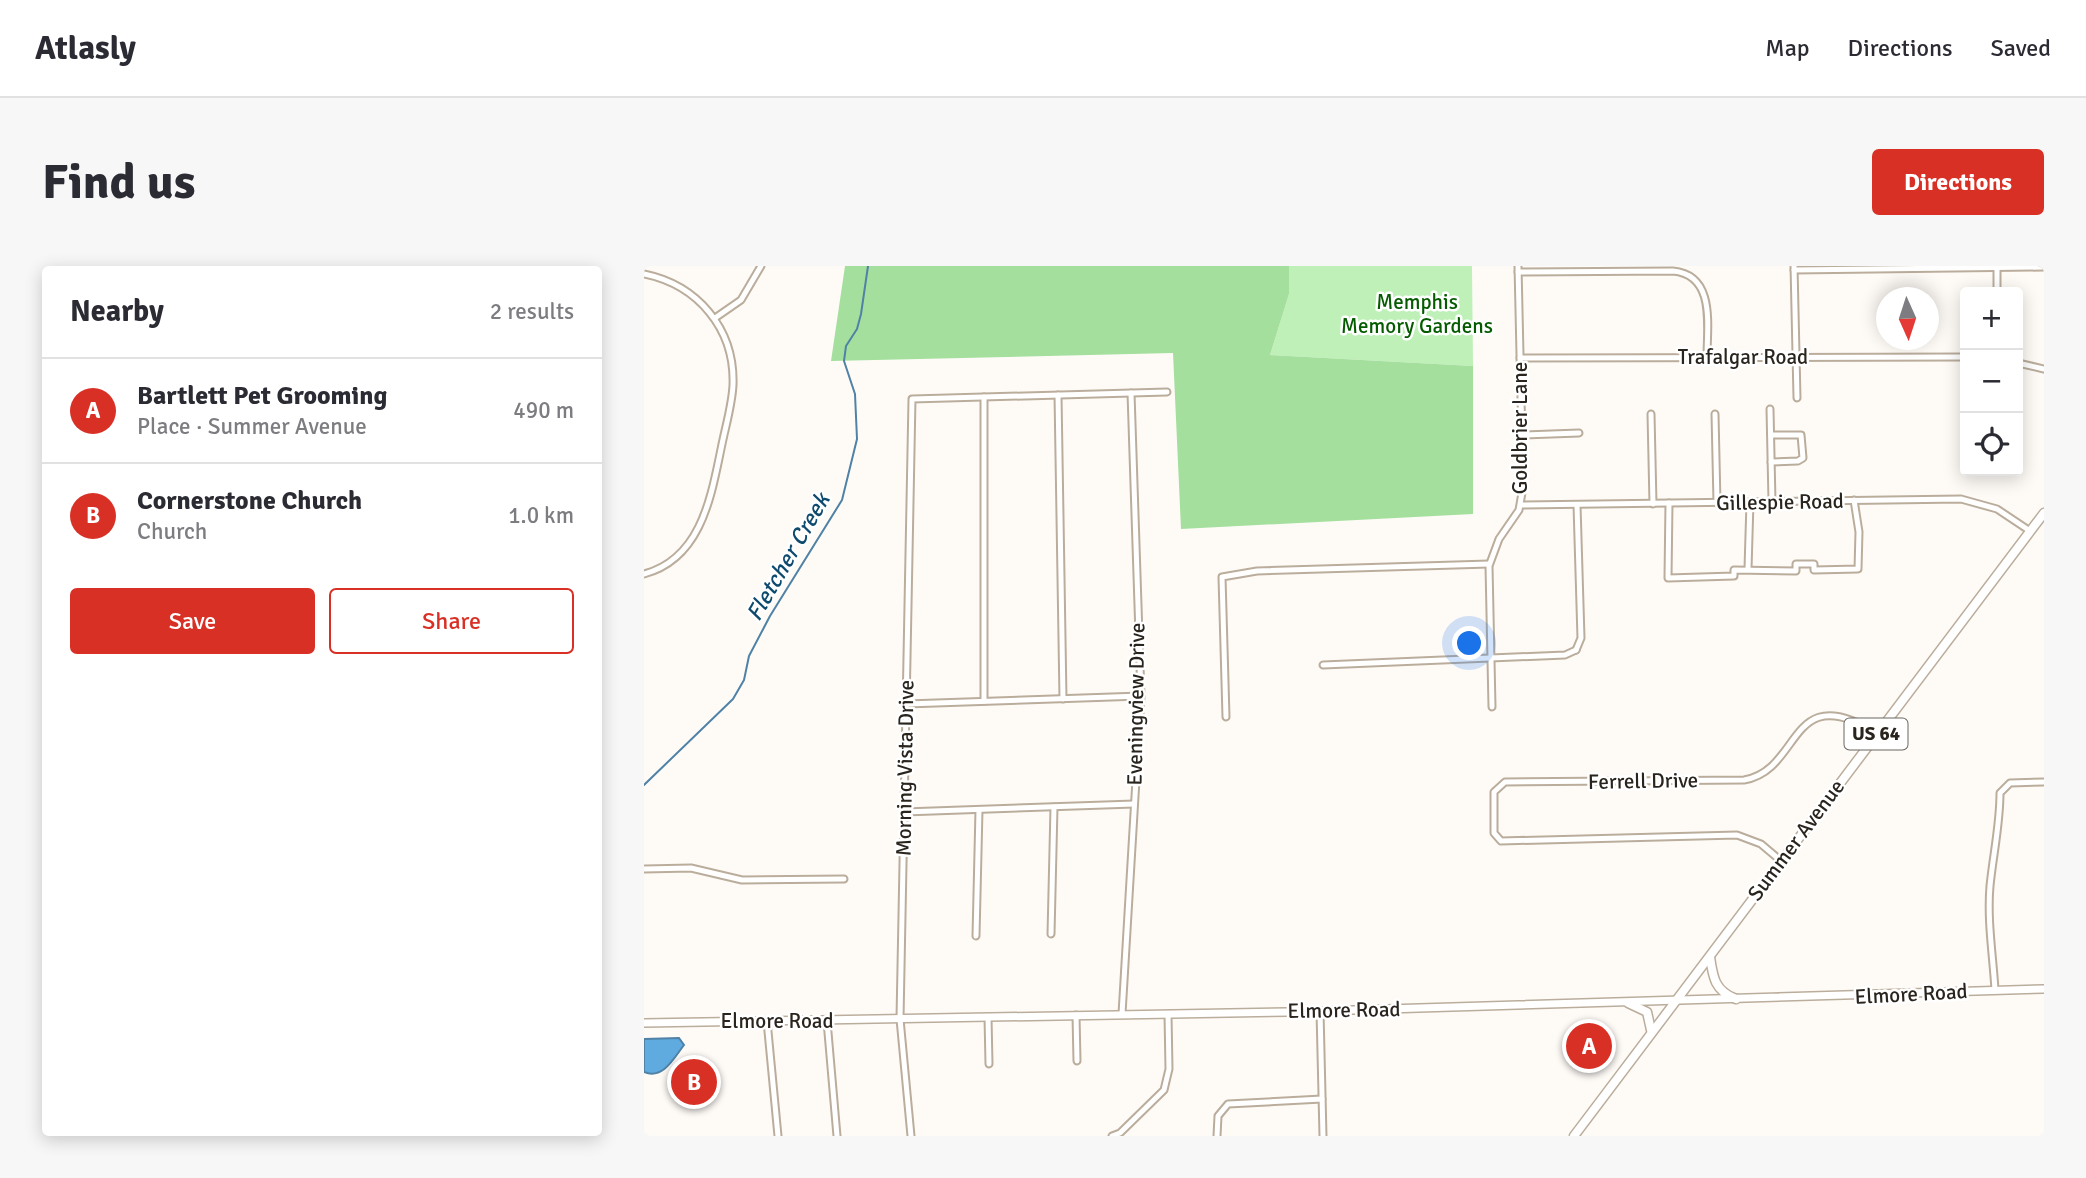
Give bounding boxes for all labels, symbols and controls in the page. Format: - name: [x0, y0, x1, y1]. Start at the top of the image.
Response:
- text: Atlasly: [35, 28, 136, 69]
- text: Map: [1765, 33, 1810, 63]
- text: Directions: [1848, 33, 1953, 63]
- text: Saved: [1991, 33, 2051, 63]
- button: Directions: [1872, 149, 2044, 215]
- text: Find us: [42, 152, 195, 212]
- north arrow: [1876, 287, 1939, 350]
- map controls: [1960, 287, 2023, 476]
- button: +: [1960, 287, 2023, 350]
- park label: Memphis Memory Gardens: [1341, 289, 1493, 339]
- text: Nearby: [70, 293, 164, 330]
- text: 2 results: [490, 297, 574, 326]
- street label: Trafalgar Road: [1678, 344, 1808, 370]
- button: −: [1960, 350, 2023, 413]
- street label: Goldbrier Lane: [1507, 362, 1533, 494]
- text: Bartlett Pet Grooming: [137, 380, 387, 412]
- text: A: [86, 396, 100, 425]
- text: 490 m: [513, 396, 574, 425]
- text: Place · Summer Avenue: [137, 412, 367, 441]
- button: locate: [1960, 413, 2023, 476]
- text: Cornerstone Church: [137, 485, 362, 517]
- water label: Fletcher Creek: [740, 486, 837, 626]
- street label: Gillespie Road: [1716, 488, 1844, 516]
- text: B: [86, 501, 100, 530]
- text: 1.0 km: [508, 501, 574, 530]
- text: Church: [137, 517, 207, 546]
- button: Save: [70, 588, 315, 654]
- button: Share: [329, 588, 574, 654]
- street label: Eveningview Drive: [1122, 622, 1150, 786]
- your location: [1452, 626, 1486, 660]
- street label: Morning Vista Drive: [890, 680, 920, 856]
- road number: US 64: [1844, 719, 1908, 750]
- street label: Ferrell Drive: [1588, 767, 1698, 795]
- street label: Summer Avenue: [1742, 774, 1850, 906]
- street label: Elmore Road: [1854, 978, 1968, 1010]
- street label: Elmore Road: [1287, 996, 1401, 1024]
- street label: Elmore Road: [720, 1008, 834, 1034]
- pin: A: [1566, 1020, 1612, 1072]
- pin: B: [671, 1056, 717, 1108]

